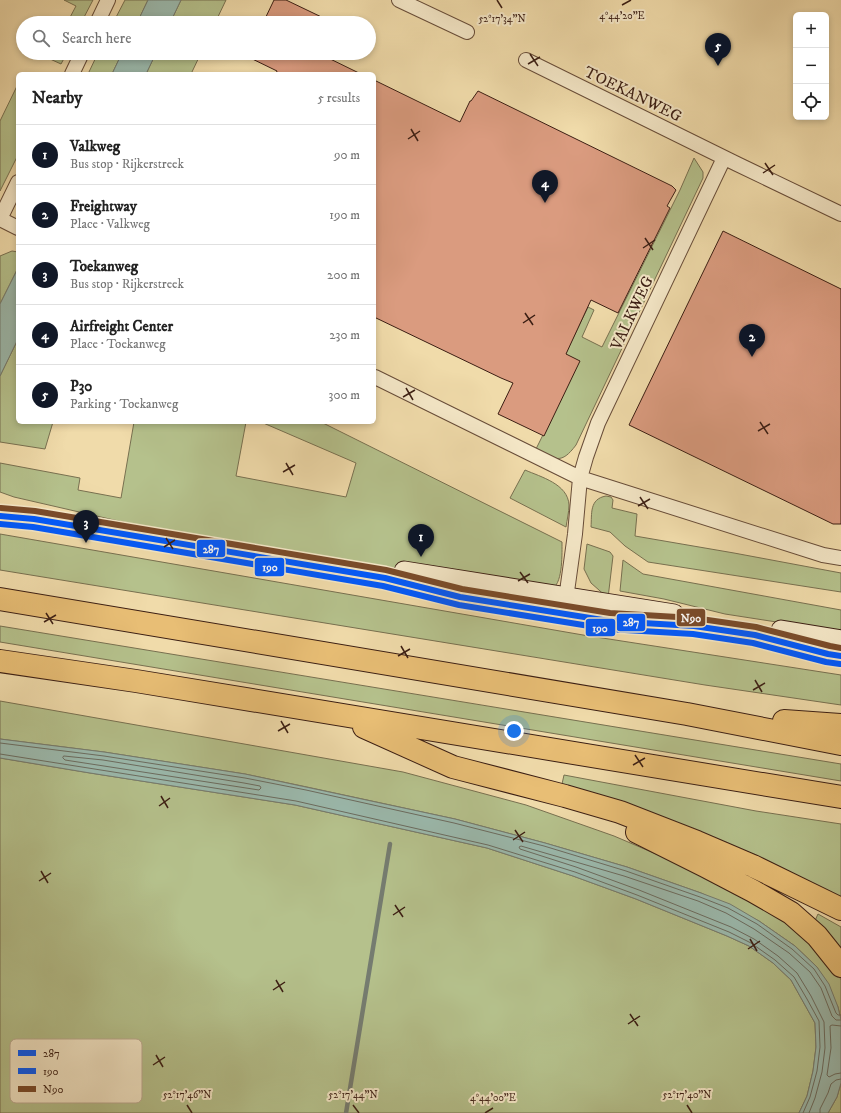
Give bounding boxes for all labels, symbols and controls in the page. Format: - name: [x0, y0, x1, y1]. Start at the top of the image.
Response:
- text: 4°44'20"E: [599, 10, 645, 22]
- map controls: [793, 12, 829, 120]
- button: +: [793, 12, 829, 48]
- text: 52°17'34"N: [478, 13, 526, 25]
- search box: [16, 16, 376, 60]
- icon: search: [30, 27, 52, 49]
- text: Search here: [62, 29, 131, 48]
- pin: 5: [705, 33, 731, 66]
- button: −: [793, 48, 829, 84]
- street label: TOEKANWEG: [581, 62, 685, 126]
- button: locate: [793, 84, 829, 120]
- text: Nearby: [32, 87, 82, 109]
- text: 5 results: [318, 90, 360, 106]
- text: Valkweg: [70, 137, 120, 156]
- text: 1: [43, 147, 47, 163]
- text: 90 m: [334, 147, 360, 163]
- text: Bus stop · Rijkerstreek: [70, 156, 184, 172]
- pin: 4: [532, 170, 558, 203]
- text: Freightway: [70, 197, 137, 216]
- text: 2: [42, 207, 48, 223]
- text: 190 m: [329, 207, 360, 223]
- text: Place · Valkweg: [70, 216, 150, 232]
- text: Toekanweg: [70, 257, 138, 276]
- text: 3: [43, 267, 47, 283]
- text: 200 m: [327, 267, 360, 283]
- street label: VALKWEG: [606, 273, 658, 354]
- text: Bus stop · Rijkerstreek: [70, 276, 184, 292]
- text: Airfreight Center: [70, 317, 173, 336]
- pin: 2: [739, 324, 765, 357]
- text: 4: [41, 327, 49, 343]
- text: 230 m: [329, 327, 360, 343]
- text: Place · Toekanweg: [70, 336, 165, 352]
- text: P30: [70, 377, 92, 396]
- text: 5: [42, 387, 48, 403]
- text: 300 m: [329, 387, 360, 403]
- text: Parking · Toekanweg: [70, 396, 178, 412]
- pin: 3: [73, 510, 99, 543]
- pin: 1: [408, 524, 434, 557]
- line badge: 287: [196, 539, 226, 558]
- text: 287: [203, 543, 220, 557]
- line badge: 190: [254, 557, 285, 577]
- text: 190: [262, 561, 278, 575]
- line badge: N90: [676, 608, 706, 627]
- text: N90: [681, 612, 701, 626]
- line badge: 287: [616, 613, 646, 632]
- text: 287: [623, 616, 640, 630]
- line badge: 190: [585, 618, 616, 637]
- text: 190: [592, 622, 608, 636]
- your location: [504, 721, 524, 741]
- legend: [10, 1039, 142, 1103]
- text: 287: [43, 1047, 60, 1061]
- text: 190: [43, 1065, 58, 1079]
- text: N90: [43, 1083, 64, 1097]
- text: 52°17'46"N: [163, 1089, 211, 1101]
- text: 52°17'44"N: [328, 1089, 378, 1101]
- text: 52°17'40"N: [663, 1089, 711, 1101]
- text: 4°44'00"E: [470, 1092, 516, 1104]

